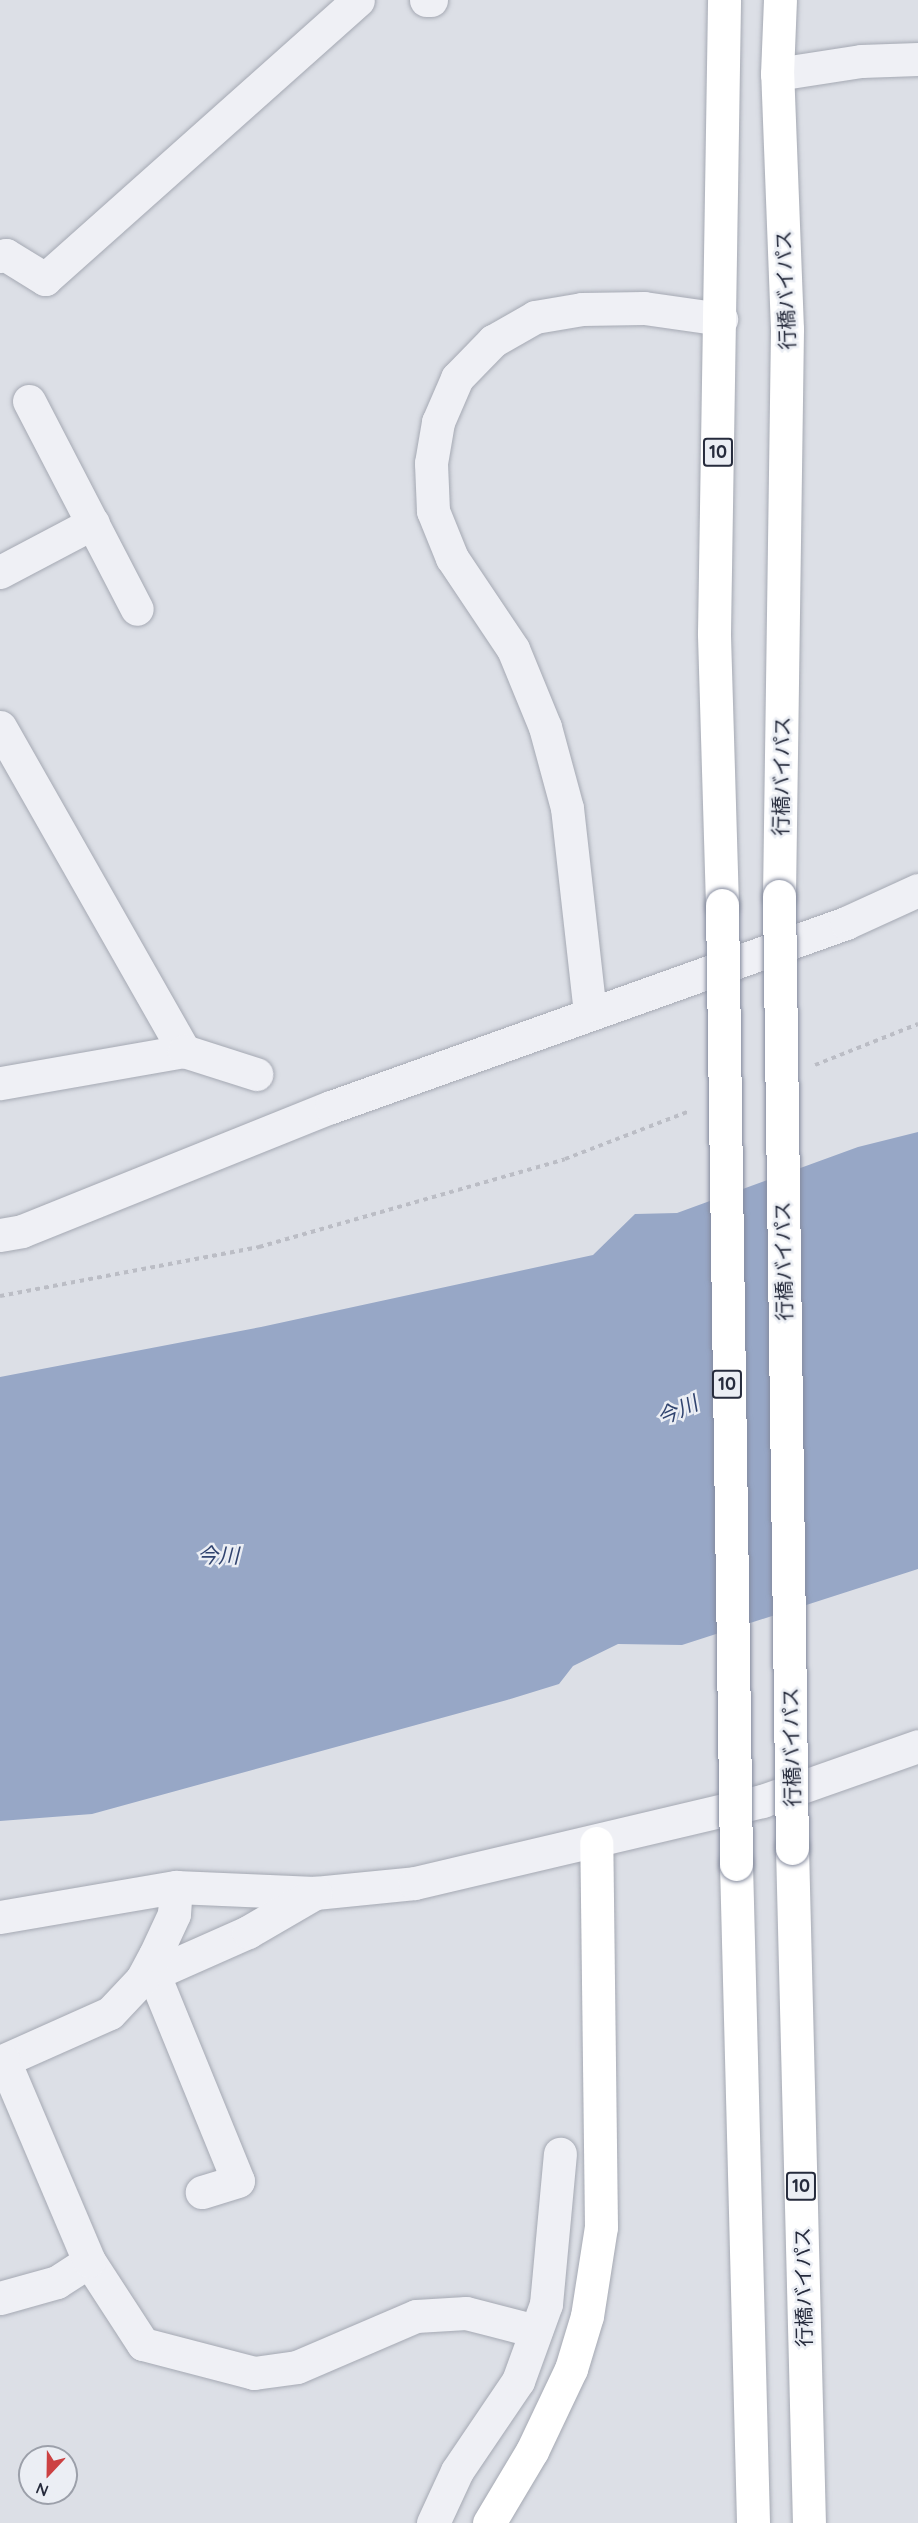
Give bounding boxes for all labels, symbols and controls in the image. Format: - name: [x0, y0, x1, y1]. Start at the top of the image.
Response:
- street label: 行橋バイパス: [771, 230, 799, 350]
- road number: 10: [702, 437, 734, 467]
- street label: 行橋バイパス: [768, 716, 794, 836]
- street label: 行橋バイパス: [770, 1201, 796, 1321]
- road number: 10: [710, 1369, 744, 1399]
- water label: 今川: [653, 1390, 701, 1430]
- water label: 今川: [197, 1542, 239, 1568]
- street label: 行橋バイパス: [778, 1687, 804, 1807]
- road number: 10: [784, 2171, 818, 2201]
- street label: 行橋バイパス: [790, 2227, 816, 2347]
- north arrow: [18, 2445, 78, 2505]
- text: N: [33, 2478, 51, 2501]

